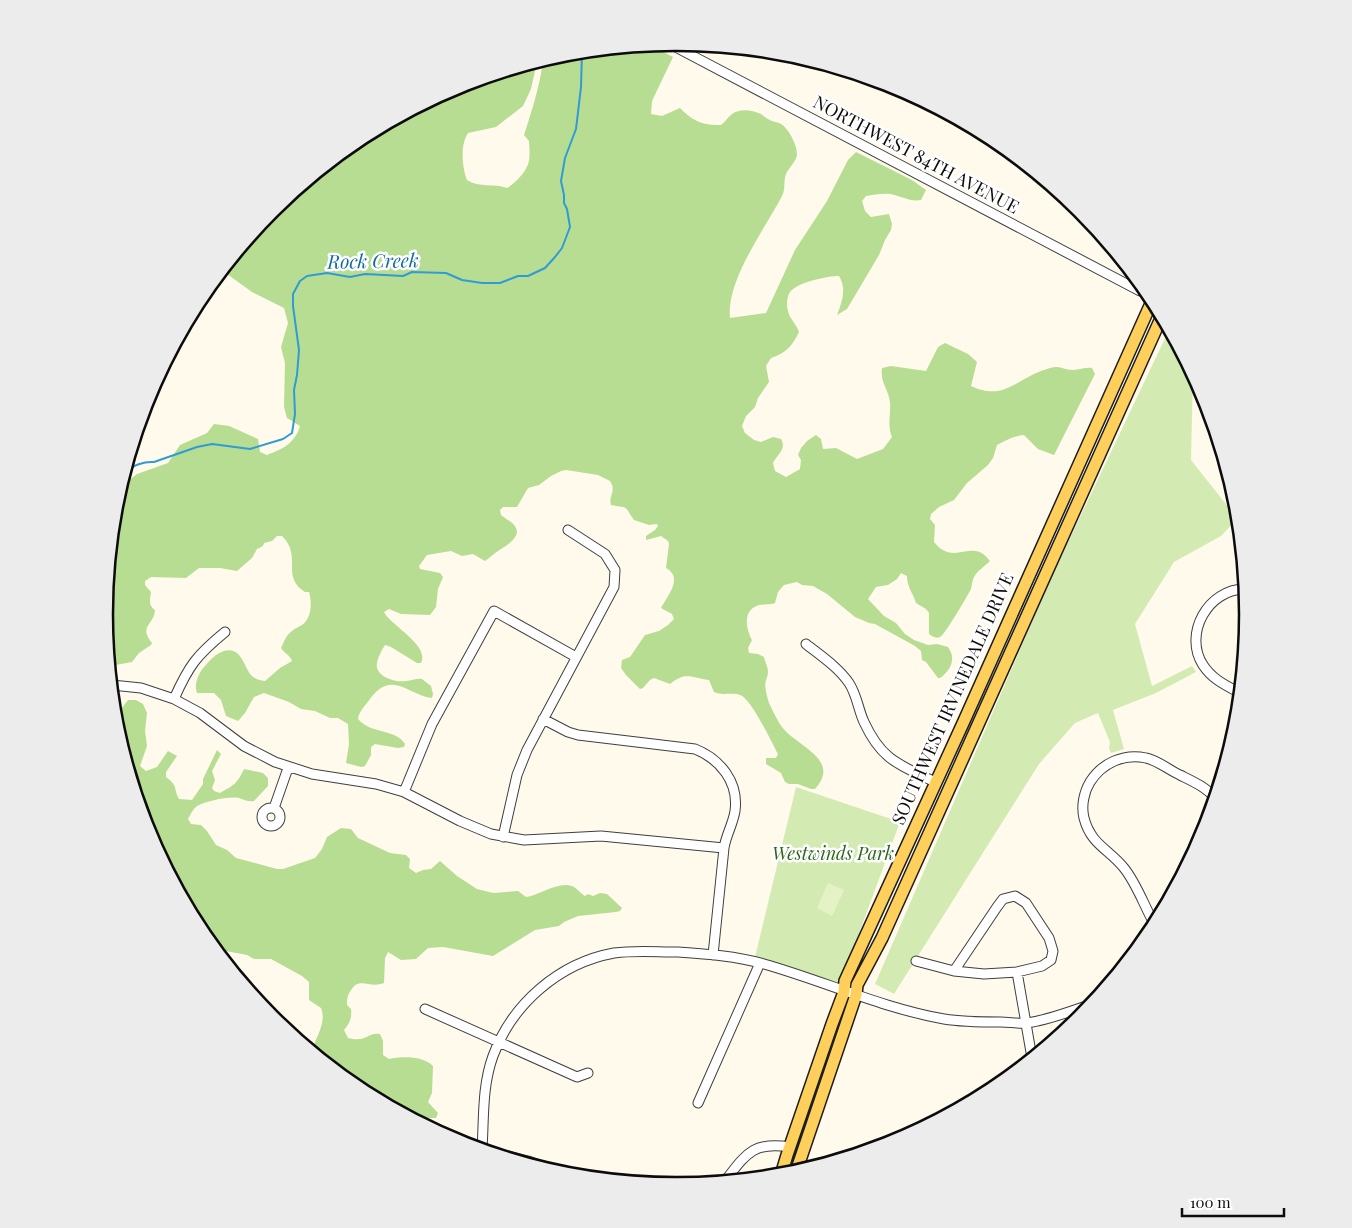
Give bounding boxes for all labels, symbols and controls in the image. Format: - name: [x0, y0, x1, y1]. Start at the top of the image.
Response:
- street label: NORTHWEST 84TH AVENUE: [809, 90, 1024, 219]
- water label: Rock Creek: [326, 246, 419, 274]
- street label: SOUTHWEST IRVINEDALE DRIVE: [886, 569, 1019, 828]
- park label: Westwinds Park: [772, 841, 894, 865]
- scale bar: [1182, 1186, 1284, 1218]
- text: 100 m: [1190, 1192, 1231, 1212]

